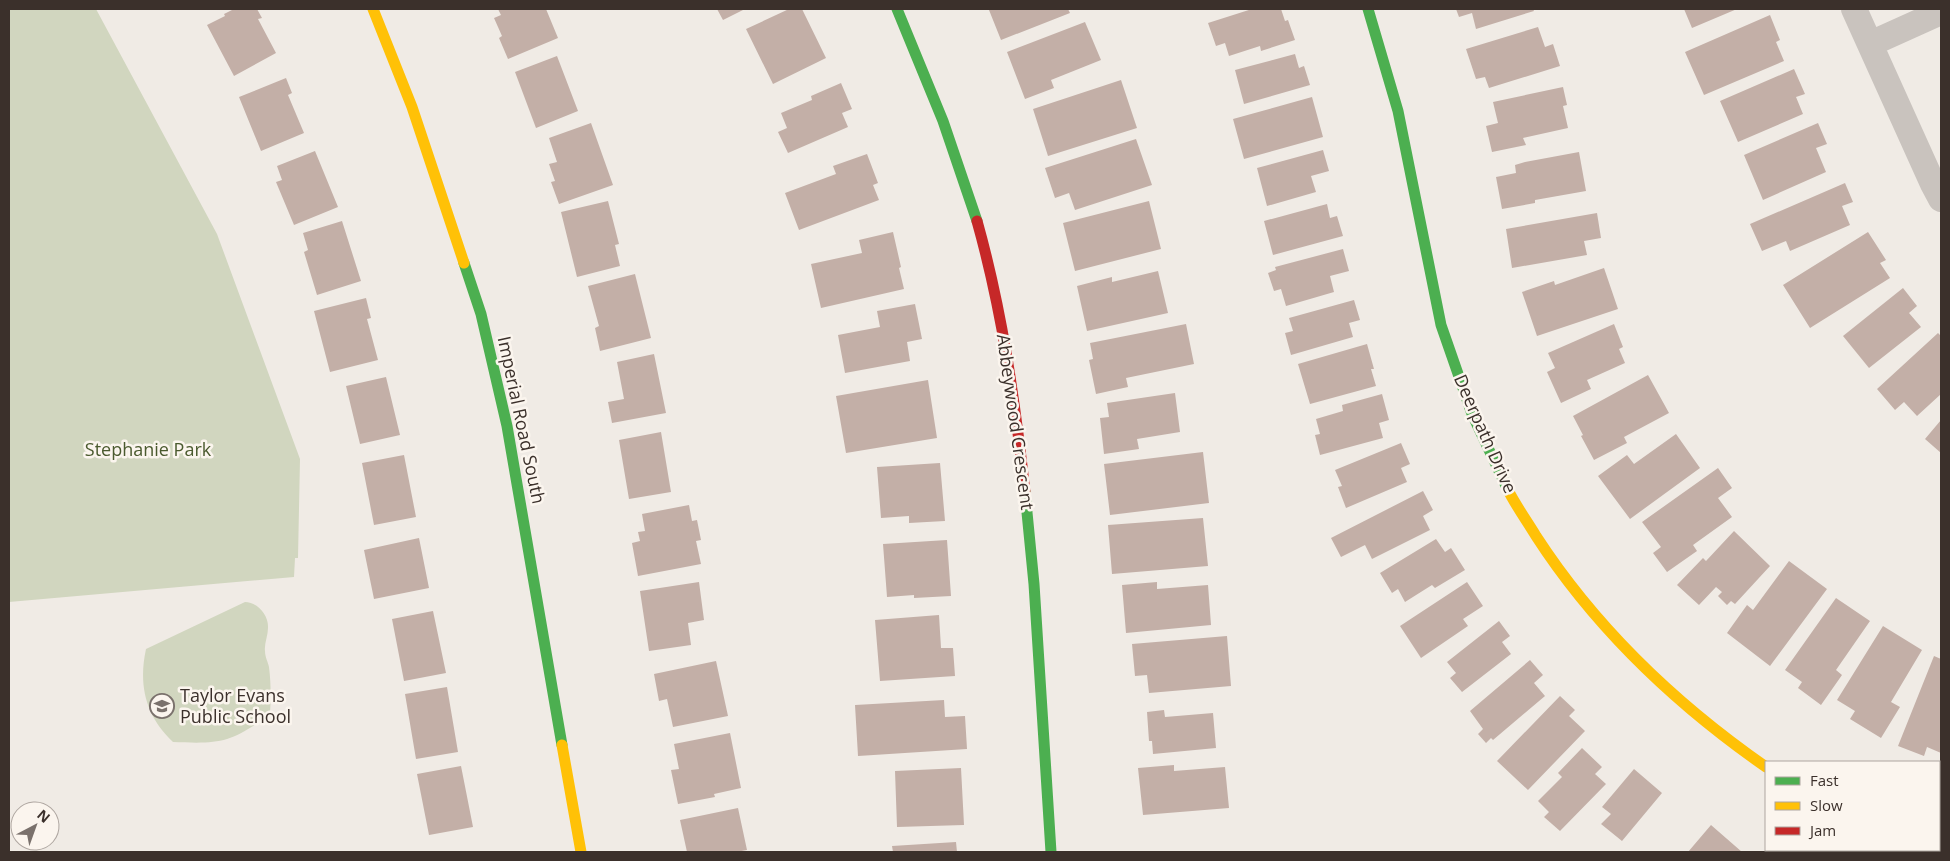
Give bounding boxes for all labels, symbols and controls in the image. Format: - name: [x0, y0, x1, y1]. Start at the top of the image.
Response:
- street label: Abbeywood Crescent: [992, 332, 1040, 511]
- street label: Imperial Road South: [492, 334, 551, 506]
- street label: Deerpath Drive: [1449, 370, 1523, 497]
- park label: Stephanie Park: [85, 437, 212, 461]
- place label: Taylor Evans Public School: [180, 683, 291, 728]
- school or university icon: Taylor Evans Public School: [149, 693, 175, 719]
- legend: [1765, 761, 1940, 851]
- text: Fast: [1810, 770, 1839, 790]
- text: Slow: [1810, 795, 1843, 815]
- north arrow: [10, 801, 60, 851]
- text: N: [33, 805, 54, 827]
- text: Jam: [1808, 820, 1836, 840]

